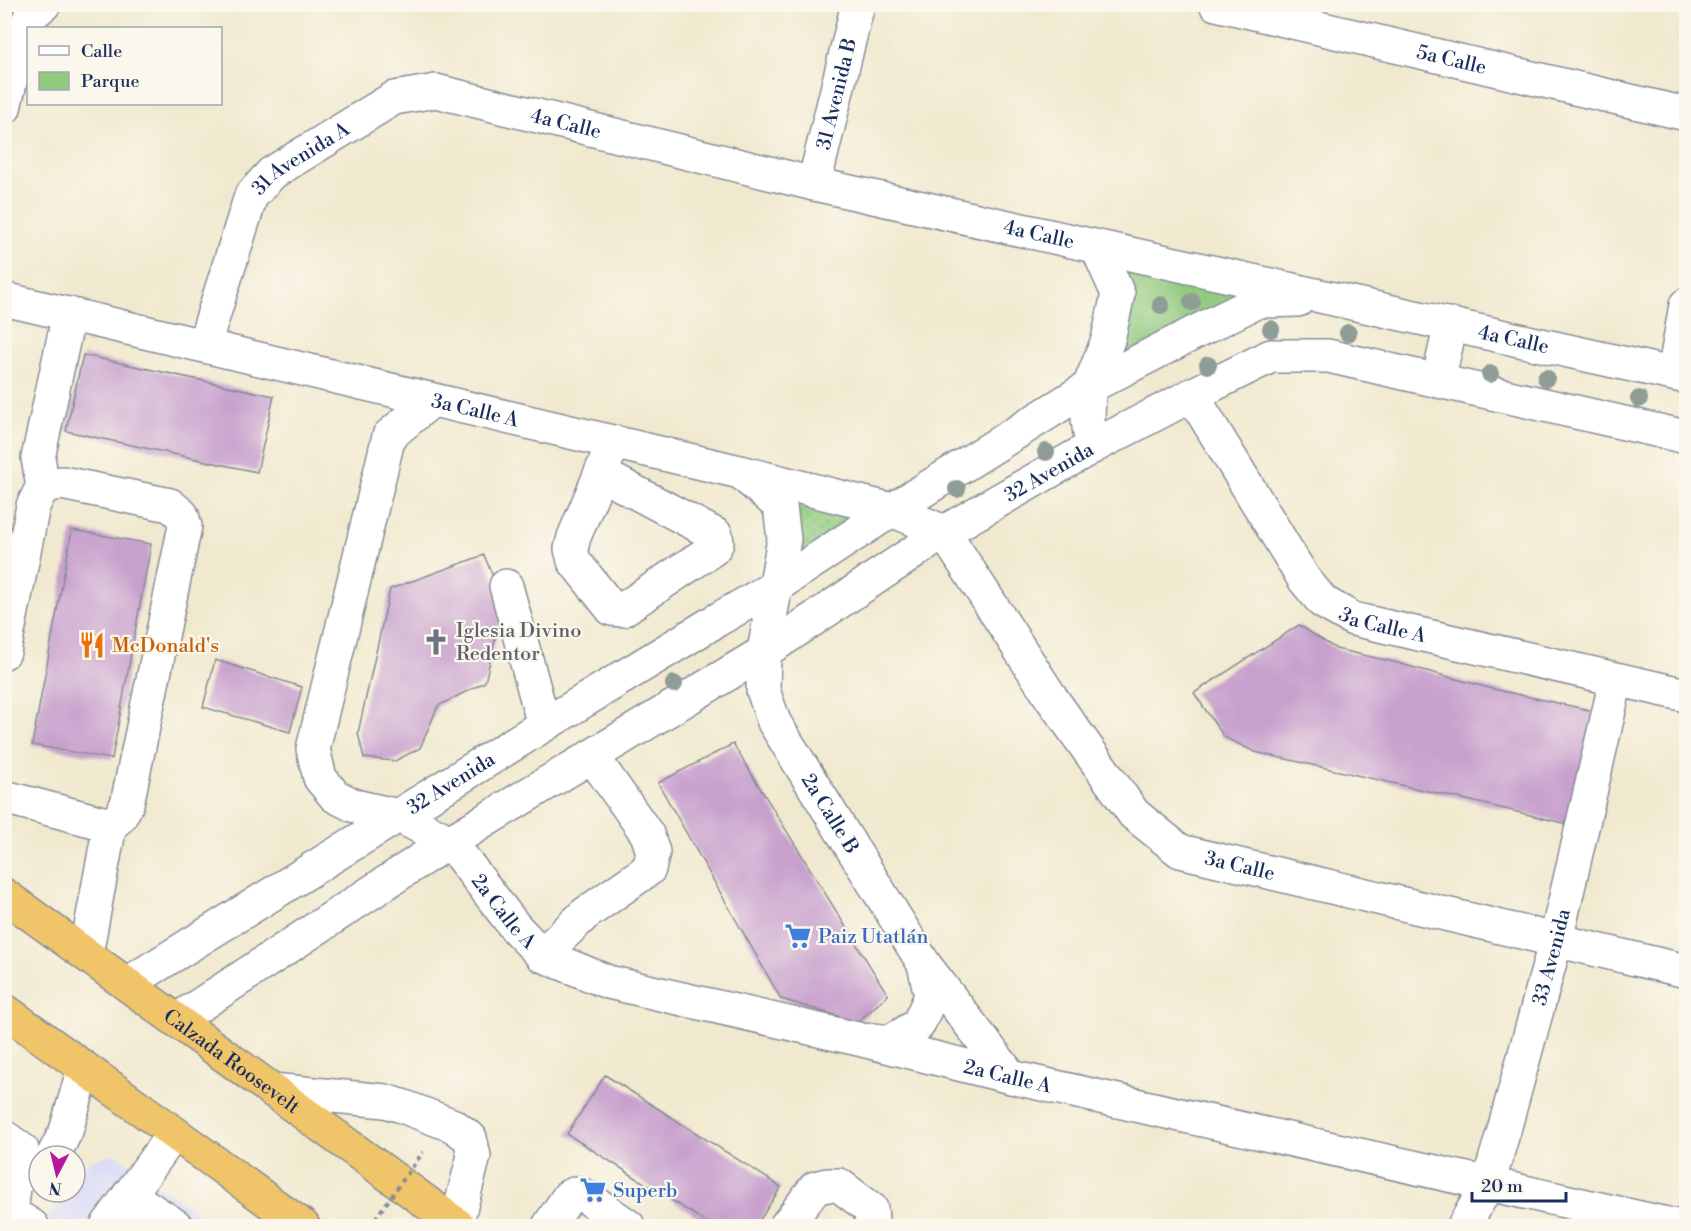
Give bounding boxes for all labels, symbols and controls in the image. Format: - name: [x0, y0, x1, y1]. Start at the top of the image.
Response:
- legend: [27, 27, 222, 105]
- street label: 31 Avenida B: [812, 36, 863, 152]
- text: Calle: [81, 40, 122, 63]
- street label: 5a Calle: [1414, 40, 1489, 81]
- text: Parque: [81, 70, 140, 93]
- street label: 4a Calle: [528, 104, 604, 145]
- street label: 31 Avenida A: [247, 117, 356, 201]
- street label: 4a Calle: [1001, 215, 1077, 255]
- street label: 4a Calle: [1475, 320, 1551, 360]
- street label: 3a Calle A: [429, 389, 522, 434]
- street label: 32 Avenida: [1000, 437, 1099, 509]
- street label: 3a Calle A: [1334, 602, 1430, 650]
- place label: Iglesia Divino Redentor: [456, 619, 581, 667]
- church icon: Iglesia Divino Redentor: [421, 627, 451, 657]
- restaurant icon: McDonald's: [77, 630, 107, 660]
- place label: McDonald's: [112, 634, 219, 659]
- street label: 32 Avenida: [403, 747, 501, 821]
- street label: 2a Calle B: [795, 769, 864, 859]
- street label: 3a Calle: [1202, 846, 1277, 887]
- street label: 2a Calle A: [465, 870, 541, 956]
- street label: 33 Avenida: [1528, 906, 1577, 1008]
- supermarket icon: Paiz Utatlán: [783, 921, 813, 951]
- place label: Paiz Utatlán: [818, 925, 928, 950]
- street label: Calzada Roosevelt: [158, 1004, 304, 1120]
- street label: 2a Calle A: [961, 1055, 1055, 1100]
- north arrow: [27, 1144, 87, 1204]
- scale bar: [1472, 1165, 1566, 1203]
- supermarket icon: Superb: [578, 1175, 608, 1205]
- text: 20 m: [1481, 1175, 1523, 1198]
- text: N: [47, 1177, 63, 1199]
- place label: Superb: [613, 1179, 677, 1204]

